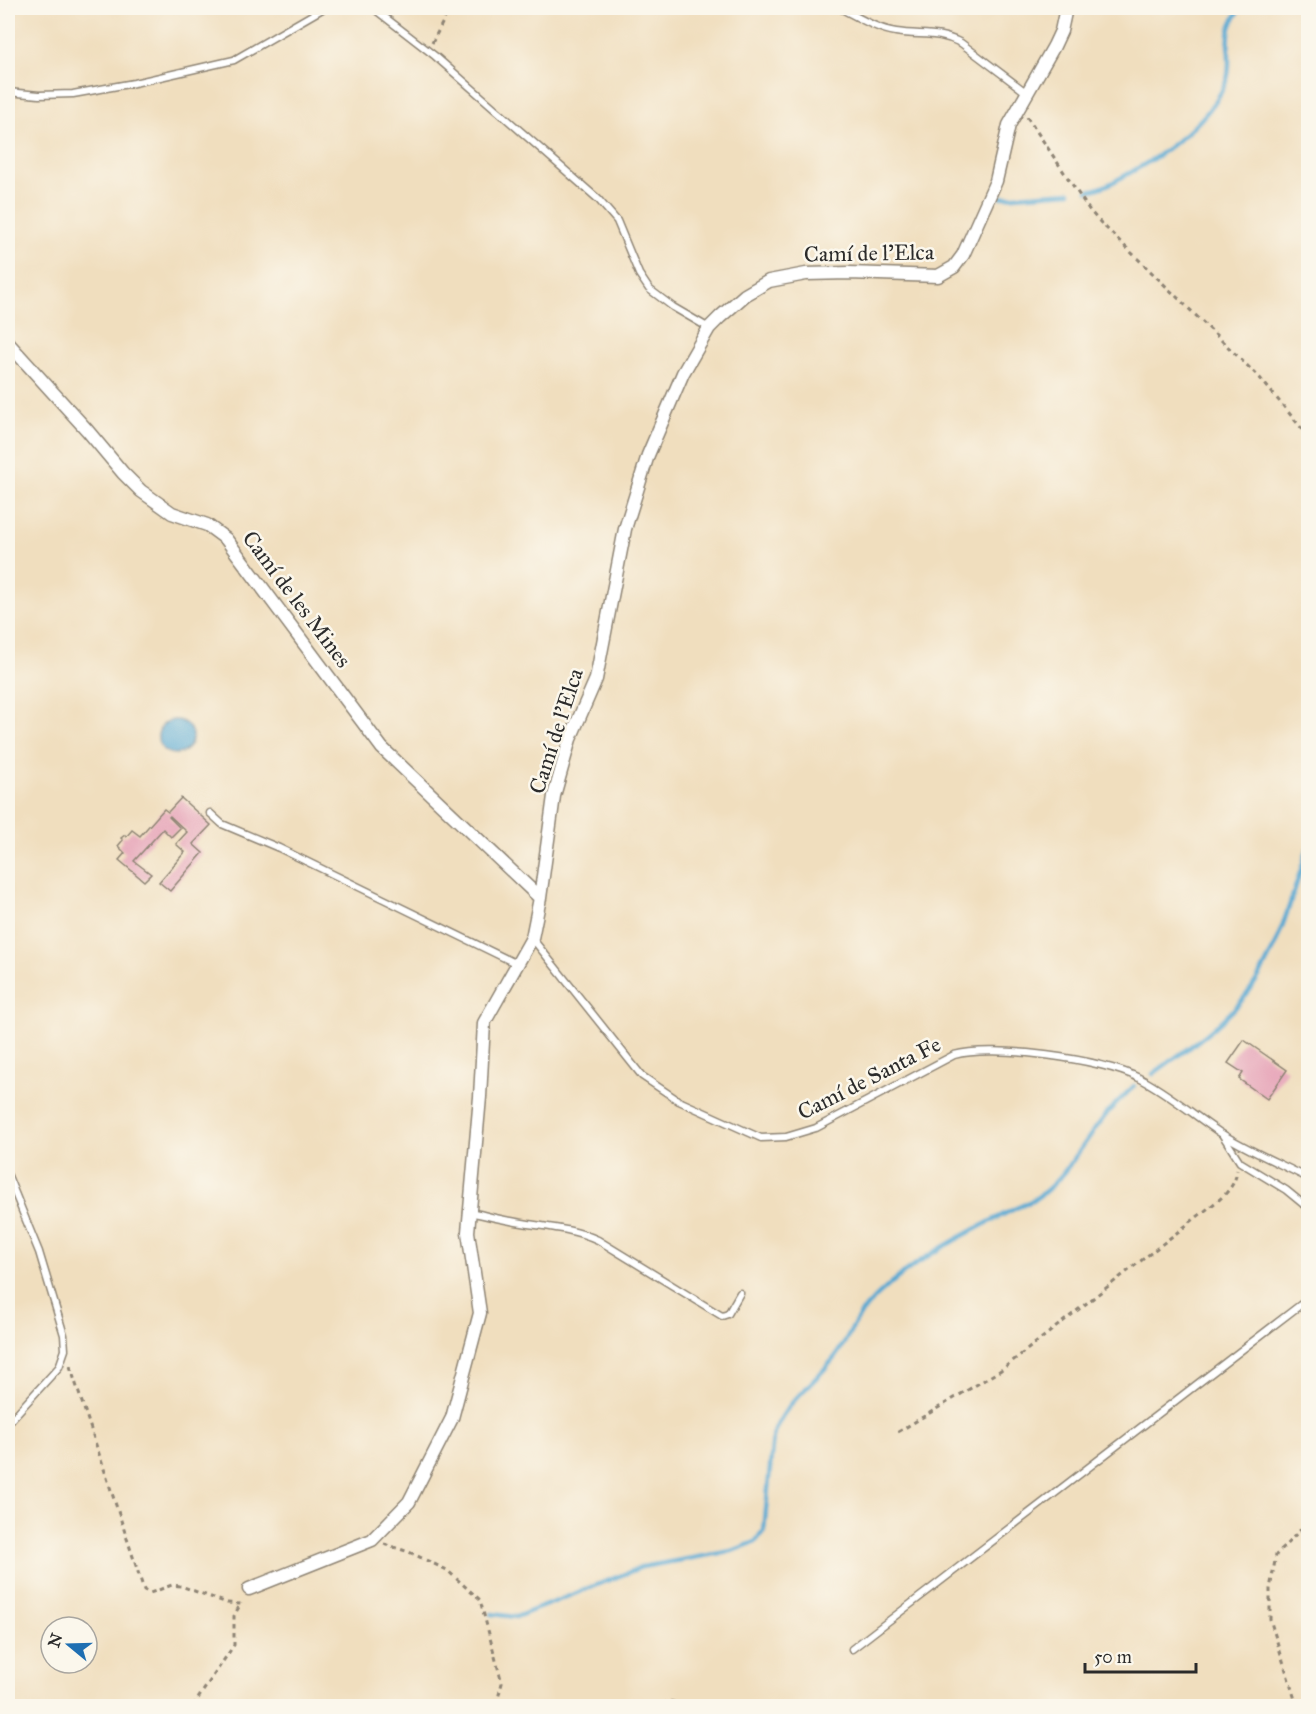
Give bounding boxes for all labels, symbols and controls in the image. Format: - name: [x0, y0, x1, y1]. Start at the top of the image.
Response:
- street label: Camí de l'Elca: [804, 238, 935, 268]
- street label: Camí de les Mines: [237, 525, 357, 673]
- street label: Camí de l'Elca: [523, 664, 589, 797]
- street label: Camí de Santa Fe: [793, 1030, 945, 1126]
- north arrow: [39, 1615, 99, 1675]
- text: N: [44, 1630, 67, 1650]
- scale bar: [1085, 1636, 1196, 1674]
- text: 50 m: [1094, 1646, 1132, 1668]

